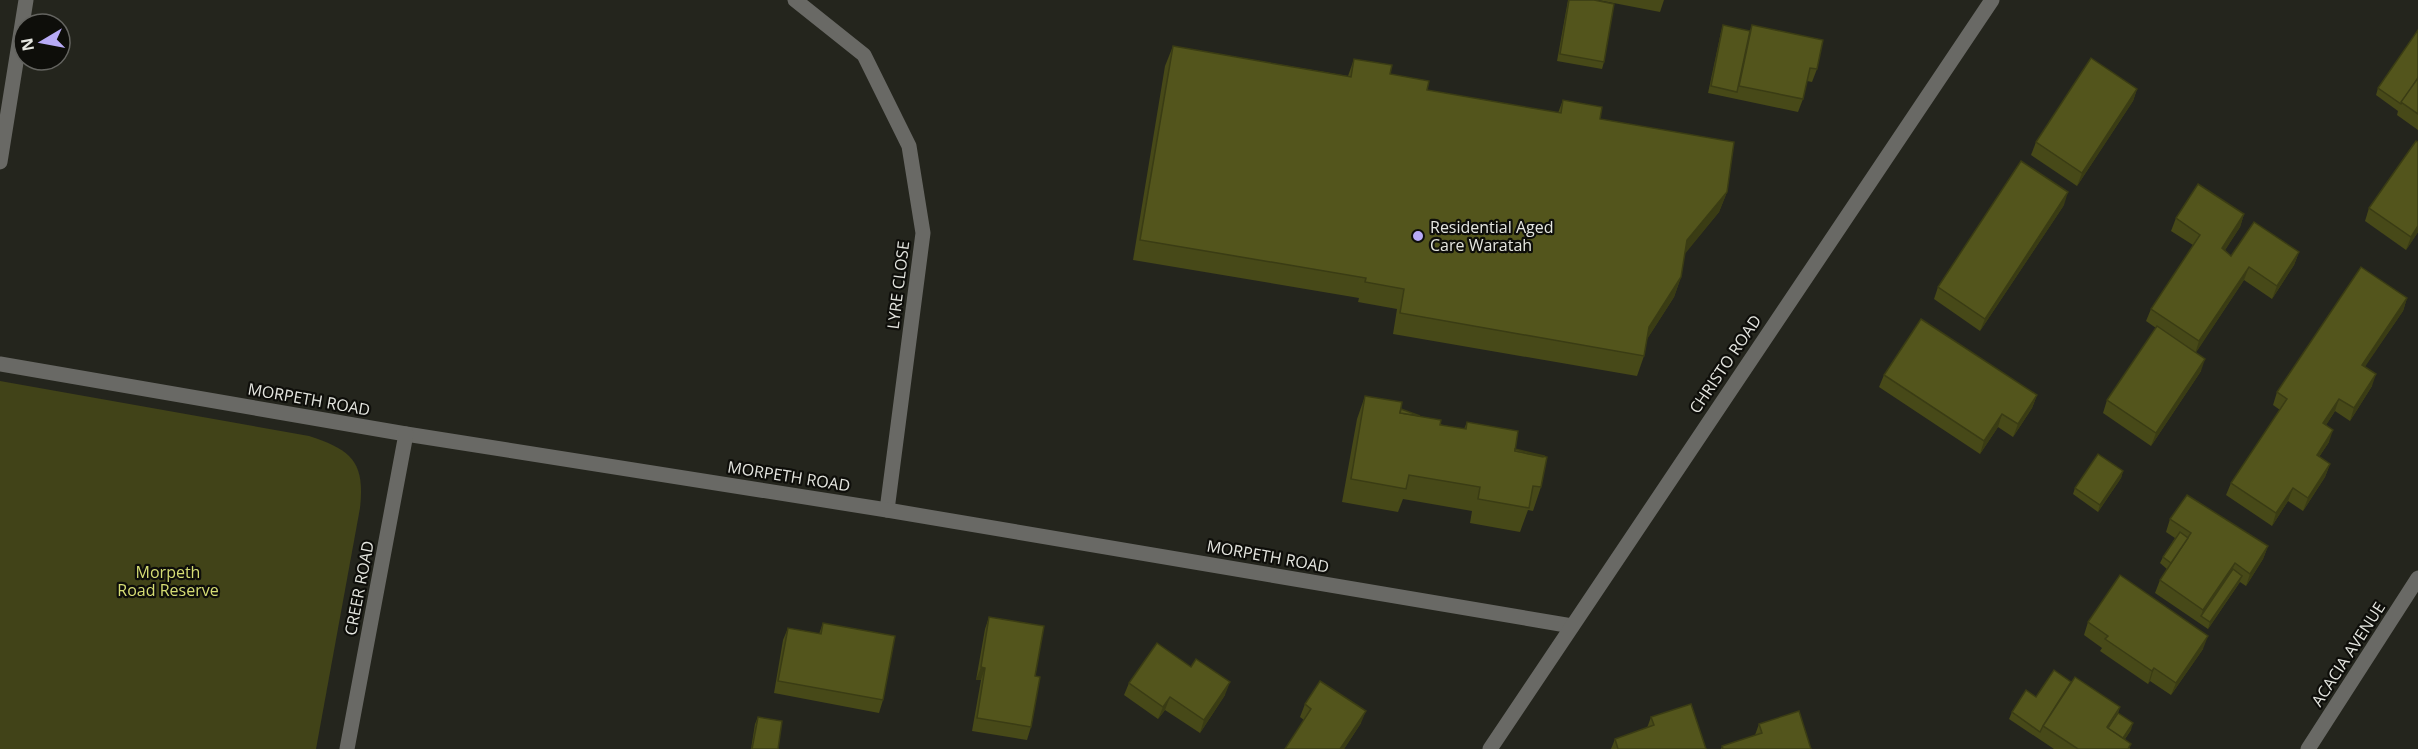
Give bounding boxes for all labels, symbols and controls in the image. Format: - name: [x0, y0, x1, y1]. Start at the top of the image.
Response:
- north arrow: [12, 12, 72, 72]
- text: N: [15, 36, 39, 53]
- place label: Residential Aged Care Waratah: [1430, 216, 1554, 256]
- marker: Residential Aged Care Waratah: [1411, 229, 1425, 243]
- street label: LYRE CLOSE: [882, 240, 914, 330]
- street label: CHRISTO ROAD: [1684, 310, 1766, 418]
- street label: MORPETH ROAD: [246, 377, 372, 421]
- street label: MORPETH ROAD: [726, 455, 852, 497]
- street label: MORPETH ROAD: [1205, 534, 1331, 578]
- street label: CREER ROAD: [339, 539, 379, 637]
- park label: Morpeth Road Reserve: [117, 561, 219, 601]
- street label: ACACIA AVENUE: [2306, 598, 2390, 710]

